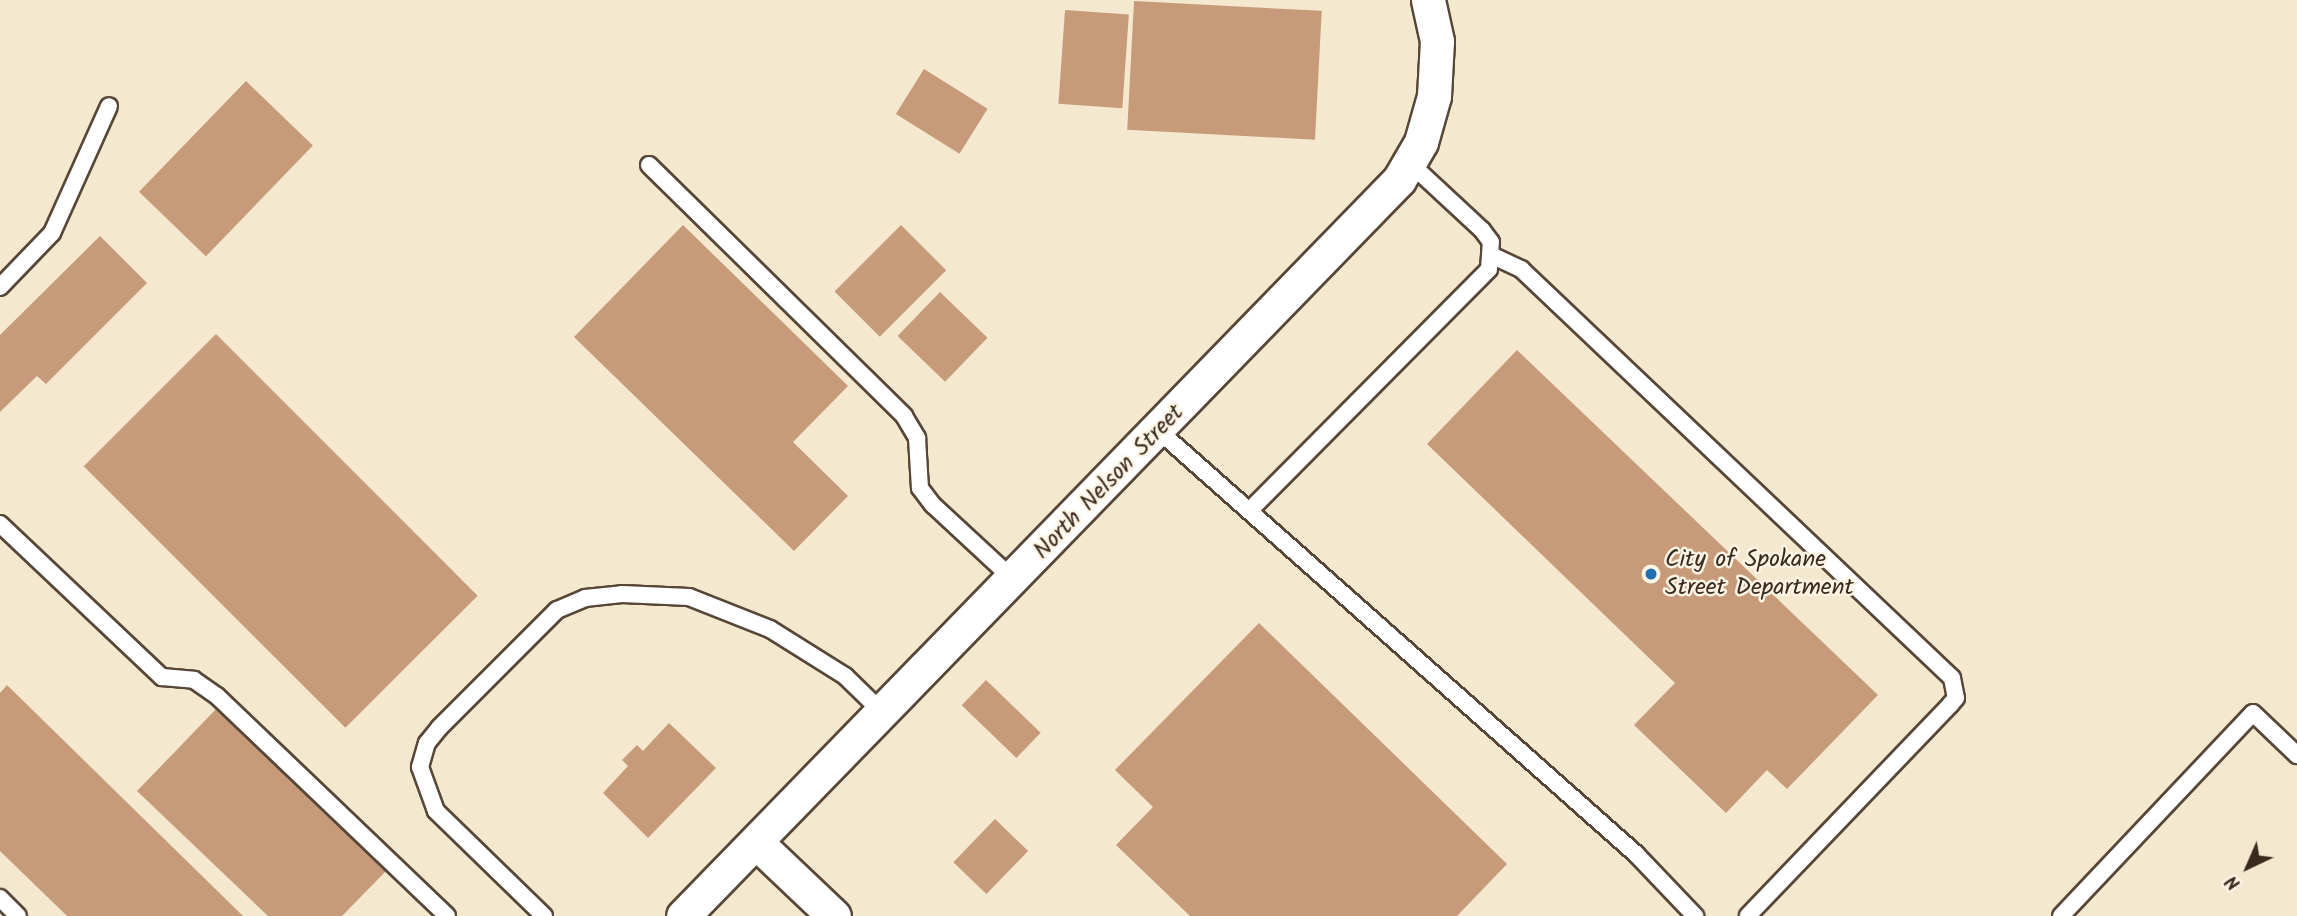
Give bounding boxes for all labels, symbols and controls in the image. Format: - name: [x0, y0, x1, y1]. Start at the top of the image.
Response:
- street label: North Nelson Street: [1028, 399, 1190, 565]
- place label: City of Spokane Street Department: [1665, 546, 1854, 602]
- marker: City of Spokane Street Department: [1643, 566, 1659, 582]
- north arrow: [2213, 832, 2283, 902]
- text: N: [2219, 867, 2248, 897]

